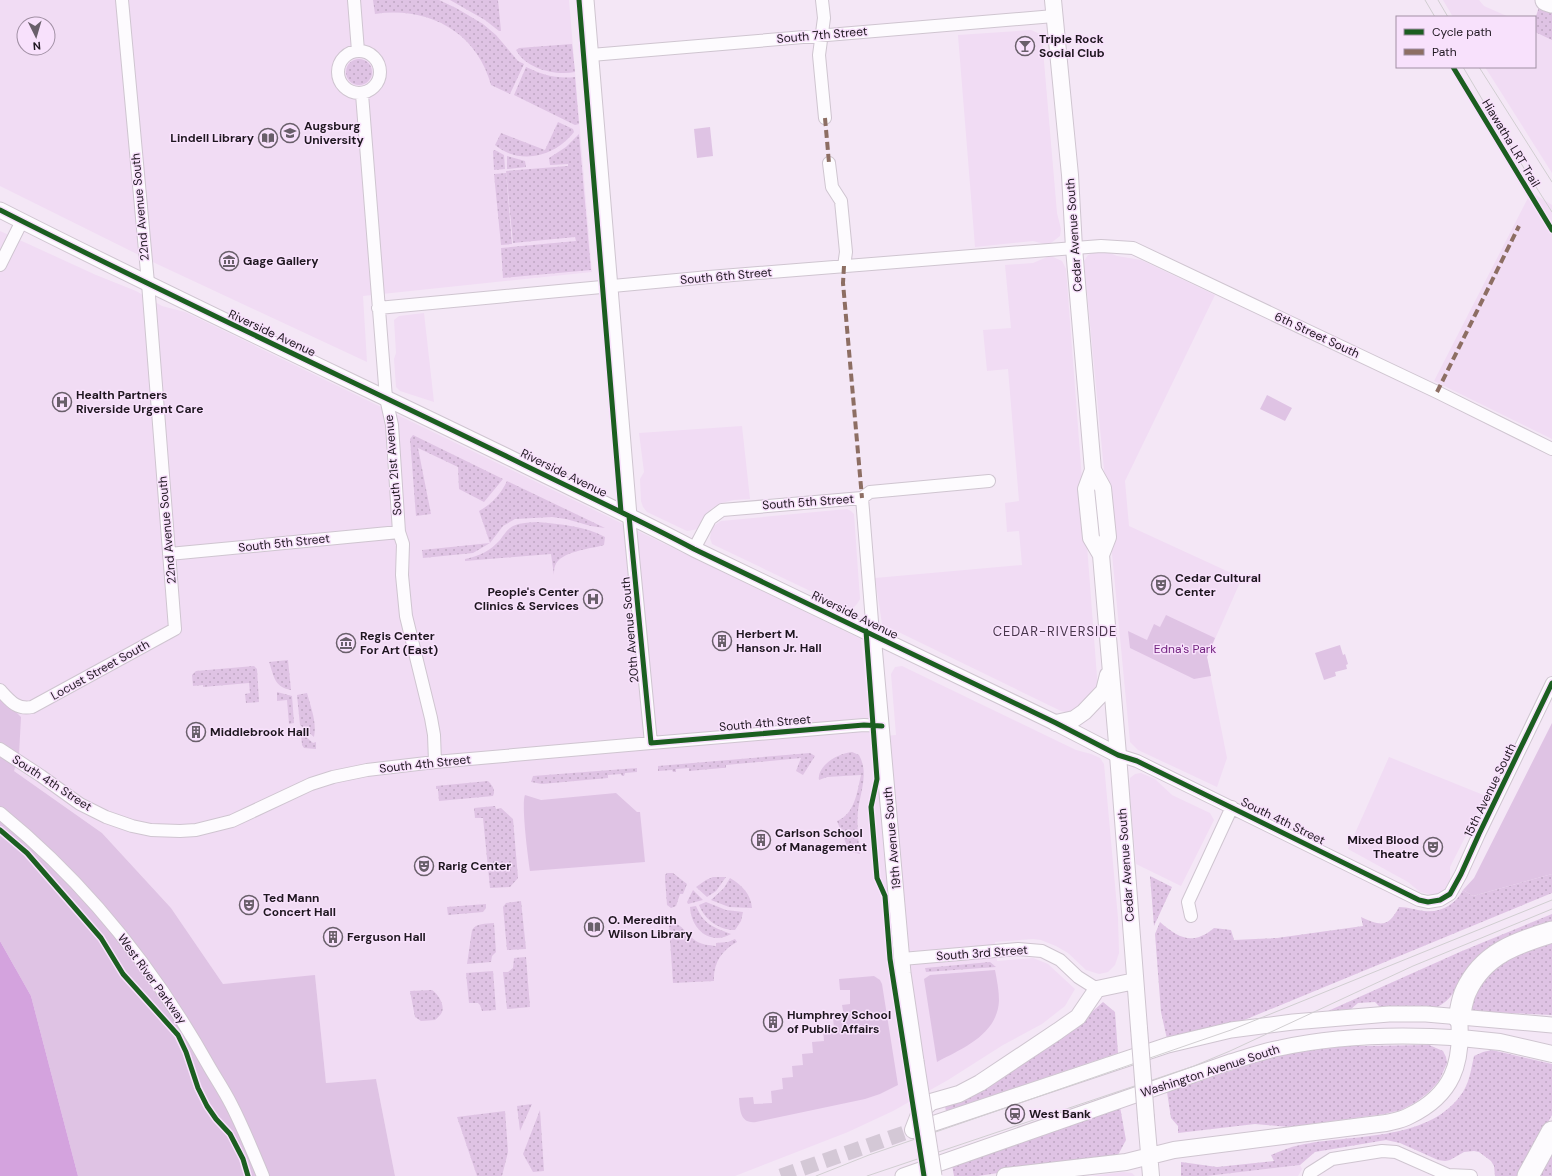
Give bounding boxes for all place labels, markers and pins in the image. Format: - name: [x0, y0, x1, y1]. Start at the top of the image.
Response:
- place label: Triple Rock Social Club: [1039, 31, 1105, 61]
- bar icon: Triple Rock Social Club: [1014, 35, 1036, 57]
- place label: Augsburg University: [304, 118, 364, 148]
- school or university icon: Augsburg University: [279, 122, 301, 144]
- library icon: Lindell Library: [257, 127, 279, 149]
- place label: Lindell Library: [170, 130, 255, 146]
- museum icon: Gage Gallery: [218, 250, 240, 272]
- place label: Gage Gallery: [243, 253, 319, 269]
- place label: Health Partners Riverside Urgent Care: [76, 387, 204, 417]
- hospital icon: Health Partners Riverside Urgent Care: [51, 391, 73, 413]
- place label: Cedar Cultural Center: [1175, 570, 1261, 600]
- theatre icon: Cedar Cultural Center: [1150, 574, 1172, 596]
- place label: People's Center Clinics & Services: [474, 584, 579, 614]
- hospital icon: People's Center Clinics & Services: [582, 588, 604, 610]
- place label: Herbert M. Hanson Jr. Hall: [736, 626, 822, 656]
- place label: Regis Center For Art (East): [360, 628, 438, 658]
- building icon: Herbert M. Hanson Jr. Hall: [711, 630, 733, 652]
- museum icon: Regis Center For Art (East): [335, 632, 357, 654]
- building icon: Middlebrook Hall: [185, 721, 207, 743]
- place label: Middlebrook Hall: [210, 724, 309, 740]
- place label: Carlson School of Management: [775, 825, 867, 855]
- building icon: Carlson School of Management: [750, 829, 772, 851]
- place label: Mixed Blood Theatre: [1347, 832, 1419, 862]
- theatre icon: Mixed Blood Theatre: [1422, 836, 1444, 858]
- theatre icon: Rarig Center: [413, 855, 435, 877]
- place label: Rarig Center: [438, 858, 511, 874]
- place label: Ted Mann Concert Hall: [263, 890, 336, 920]
- theatre icon: Ted Mann Concert Hall: [238, 894, 260, 916]
- place label: O. Meredith Wilson Library: [608, 912, 693, 942]
- library icon: O. Meredith Wilson Library: [583, 916, 605, 938]
- building icon: Ferguson Hall: [322, 926, 344, 948]
- place label: Ferguson Hall: [347, 929, 426, 945]
- place label: Humphrey School of Public Affairs: [787, 1007, 891, 1037]
- building icon: Humphrey School of Public Affairs: [762, 1011, 784, 1033]
- station icon: West Bank: [1004, 1103, 1026, 1125]
- place label: West Bank: [1029, 1106, 1091, 1122]

